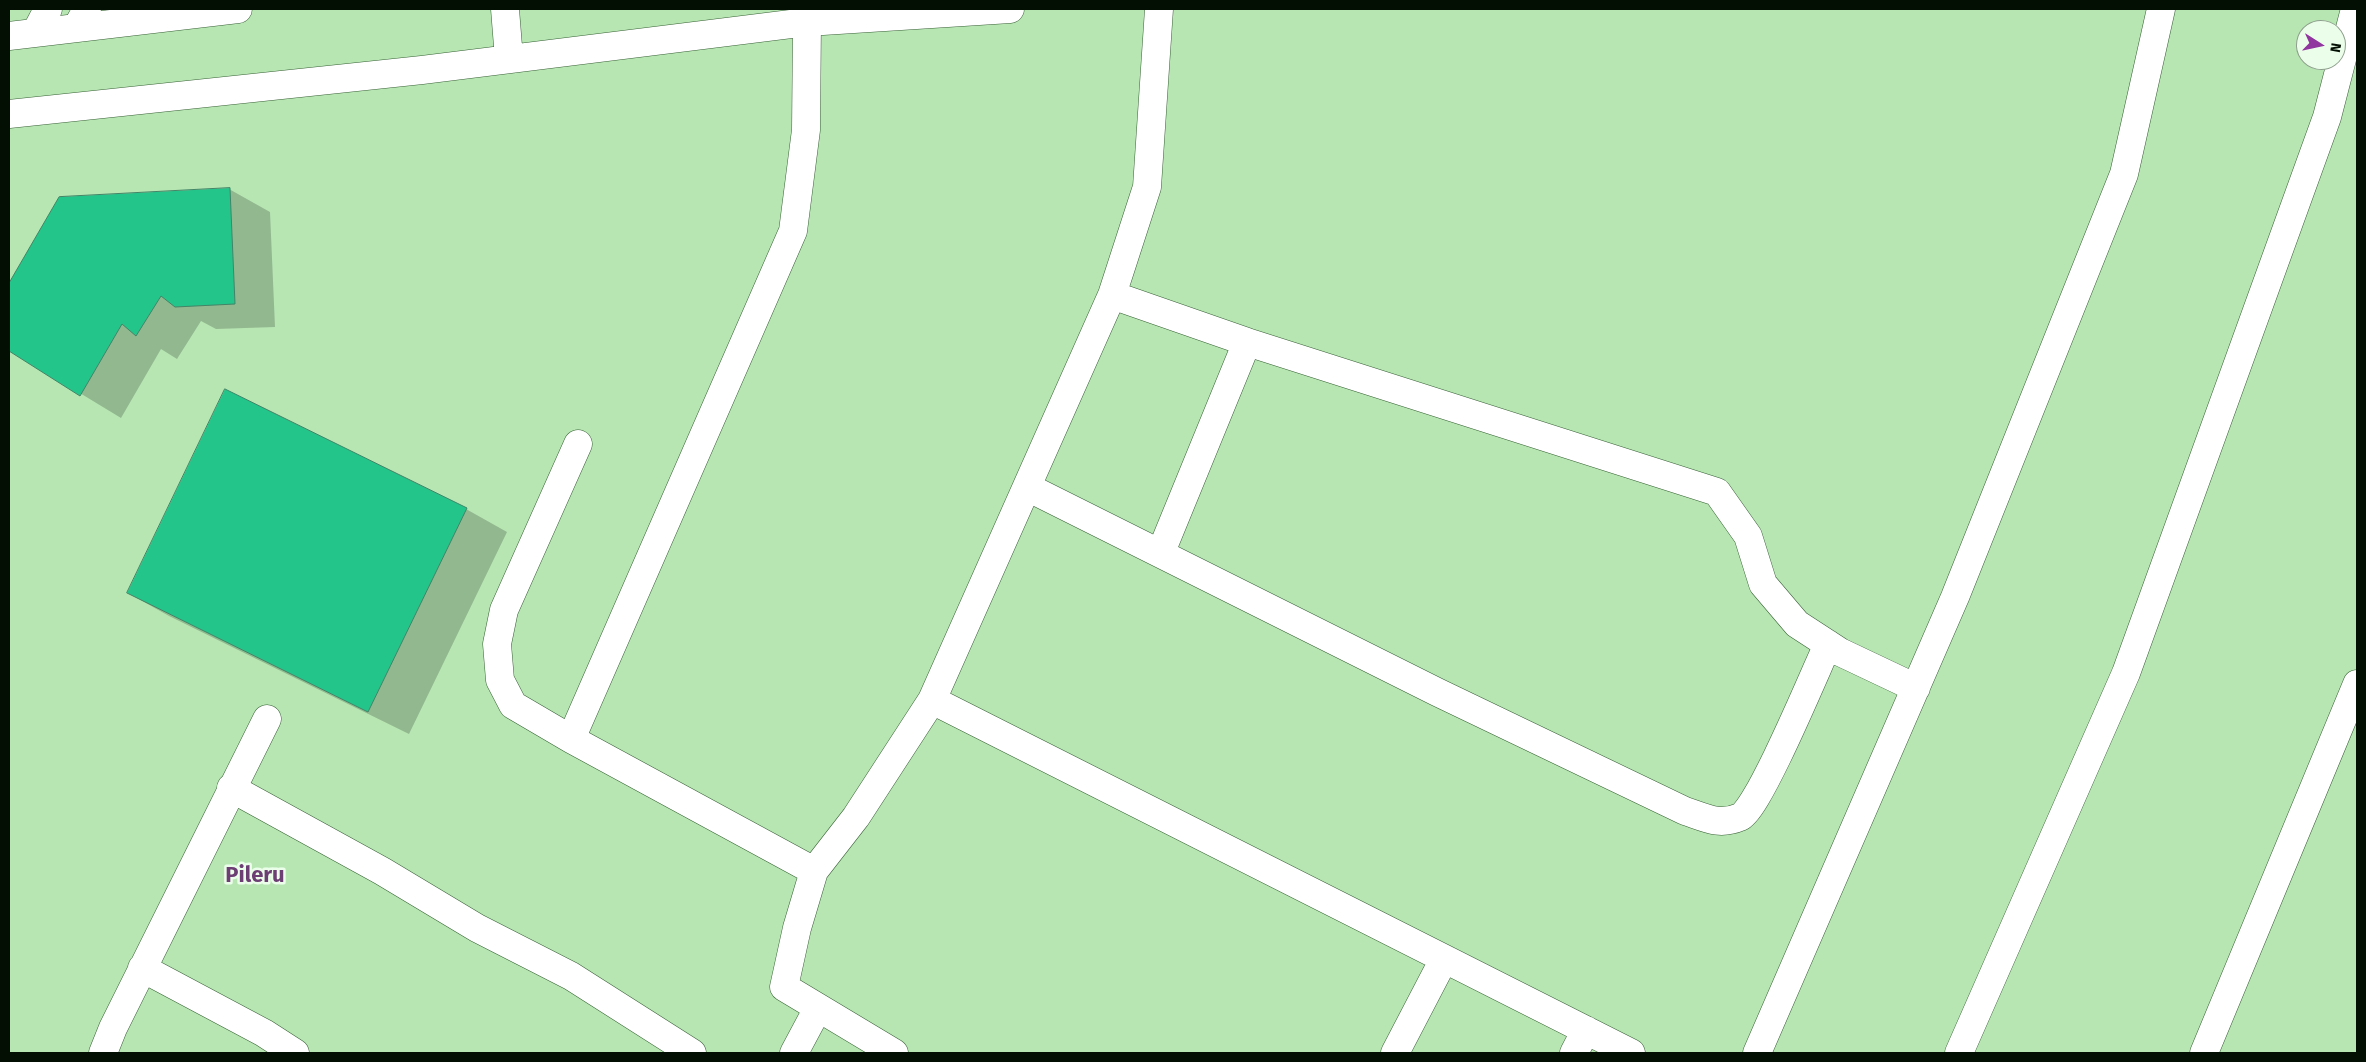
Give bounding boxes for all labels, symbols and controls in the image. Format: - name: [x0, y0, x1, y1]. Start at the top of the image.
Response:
- north arrow: [2296, 20, 2346, 70]
- text: N: [2326, 41, 2344, 54]
- district label: Pileru: [225, 863, 285, 889]

